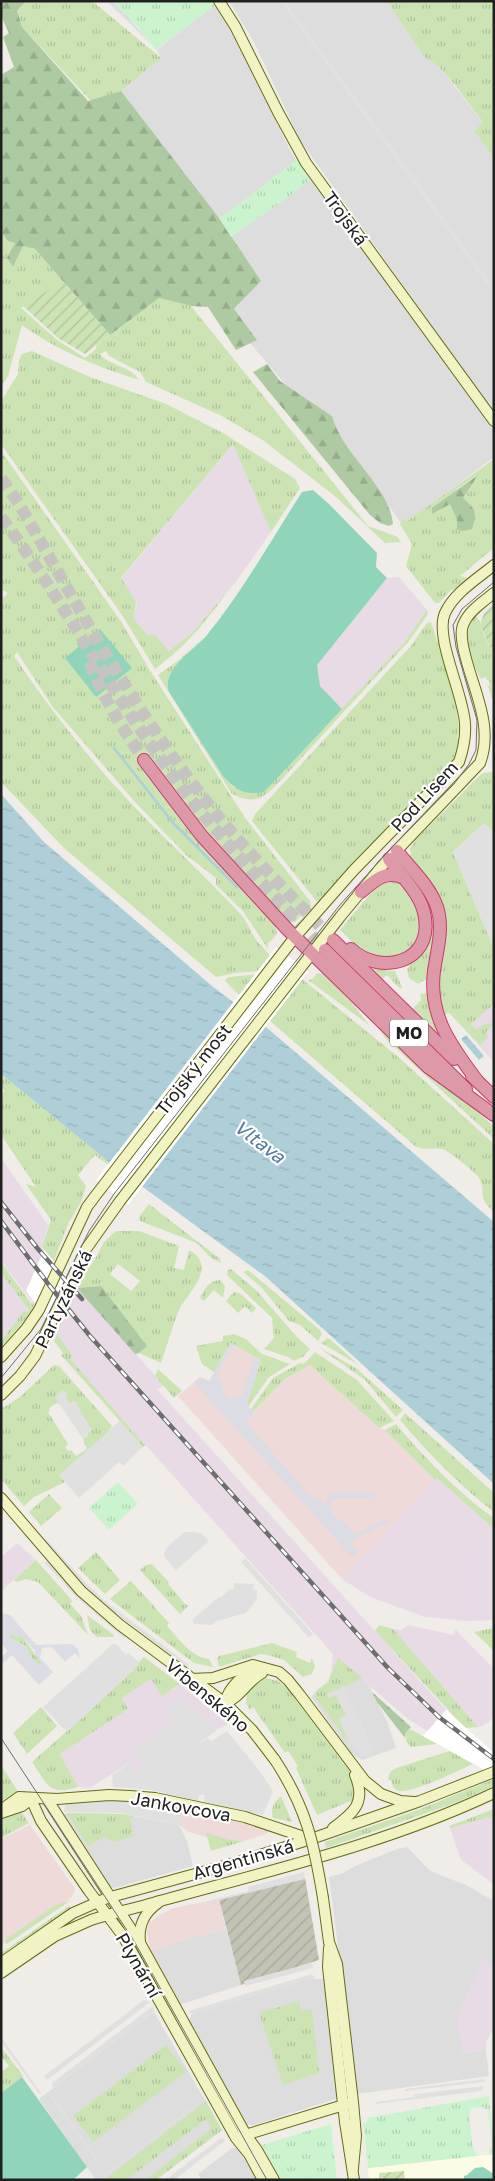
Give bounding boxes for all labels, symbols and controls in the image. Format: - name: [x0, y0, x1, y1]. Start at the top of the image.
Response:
- street label: Trojská: [319, 187, 373, 249]
- street label: Pod Lisem: [386, 756, 462, 836]
- street label: Trojský most: [150, 1019, 236, 1119]
- road number: MO: [390, 1020, 428, 1046]
- water label: Vltava: [230, 1115, 291, 1168]
- street label: Partyzánská: [30, 1246, 96, 1352]
- street label: Vrbenského: [162, 1654, 254, 1736]
- street label: Jankovcova: [129, 1786, 233, 1826]
- street label: Argentinská: [190, 1834, 296, 1884]
- street label: Plynární: [112, 1929, 167, 2002]

